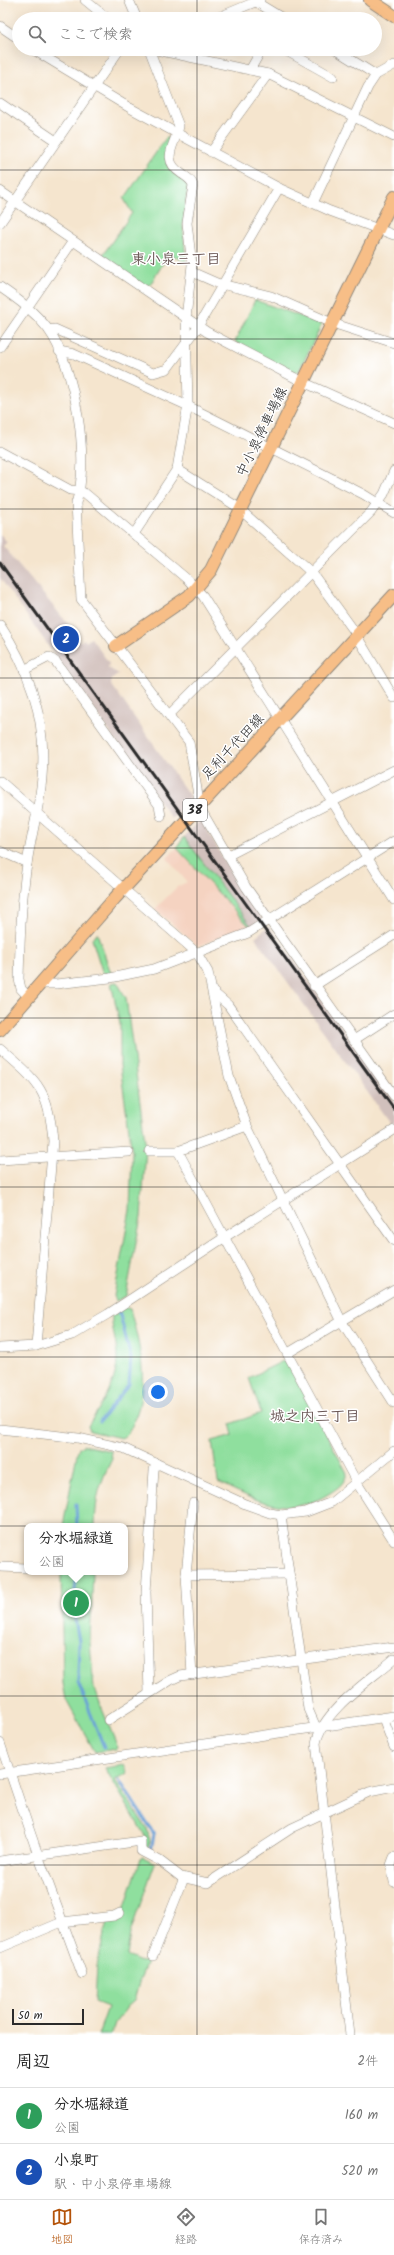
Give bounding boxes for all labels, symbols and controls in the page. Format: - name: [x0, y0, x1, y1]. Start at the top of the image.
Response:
- search box: [12, 12, 382, 56]
- icon: search: [26, 23, 48, 45]
- text: ここで検索: [58, 23, 133, 47]
- district label: 東小泉三丁目: [131, 248, 221, 272]
- street label: 中小泉停車場線: [231, 383, 293, 481]
- pin: 2: [53, 624, 79, 654]
- street label: 足利千代田線: [196, 709, 270, 785]
- road number: 38: [183, 799, 207, 821]
- your location: [148, 1382, 168, 1402]
- district label: 城之内三丁目: [270, 1405, 360, 1429]
- popup: [24, 1523, 128, 1575]
- text: 分水堀緑道: [38, 1527, 114, 1551]
- text: 公園: [38, 1552, 65, 1573]
- pin: 1: [63, 1588, 89, 1618]
- scale bar: [12, 2007, 84, 2026]
- text: 50 m: [18, 2007, 43, 2025]
- text: 周辺: [16, 2049, 50, 2076]
- text: 2件: [357, 2051, 378, 2072]
- text: 分水堀緑道: [54, 2093, 129, 2117]
- text: 1: [27, 2105, 31, 2126]
- text: 160 m: [345, 2105, 378, 2126]
- text: 公園: [54, 2118, 80, 2139]
- text: 小泉町: [54, 2149, 99, 2173]
- text: 2: [25, 2161, 33, 2182]
- text: 520 m: [341, 2161, 378, 2182]
- text: 駅 · 中小泉停車場線: [54, 2174, 172, 2195]
- tab: 地図: [51, 2206, 73, 2249]
- tab: 経路: [175, 2206, 197, 2249]
- tab: 保存済み: [299, 2206, 343, 2249]

